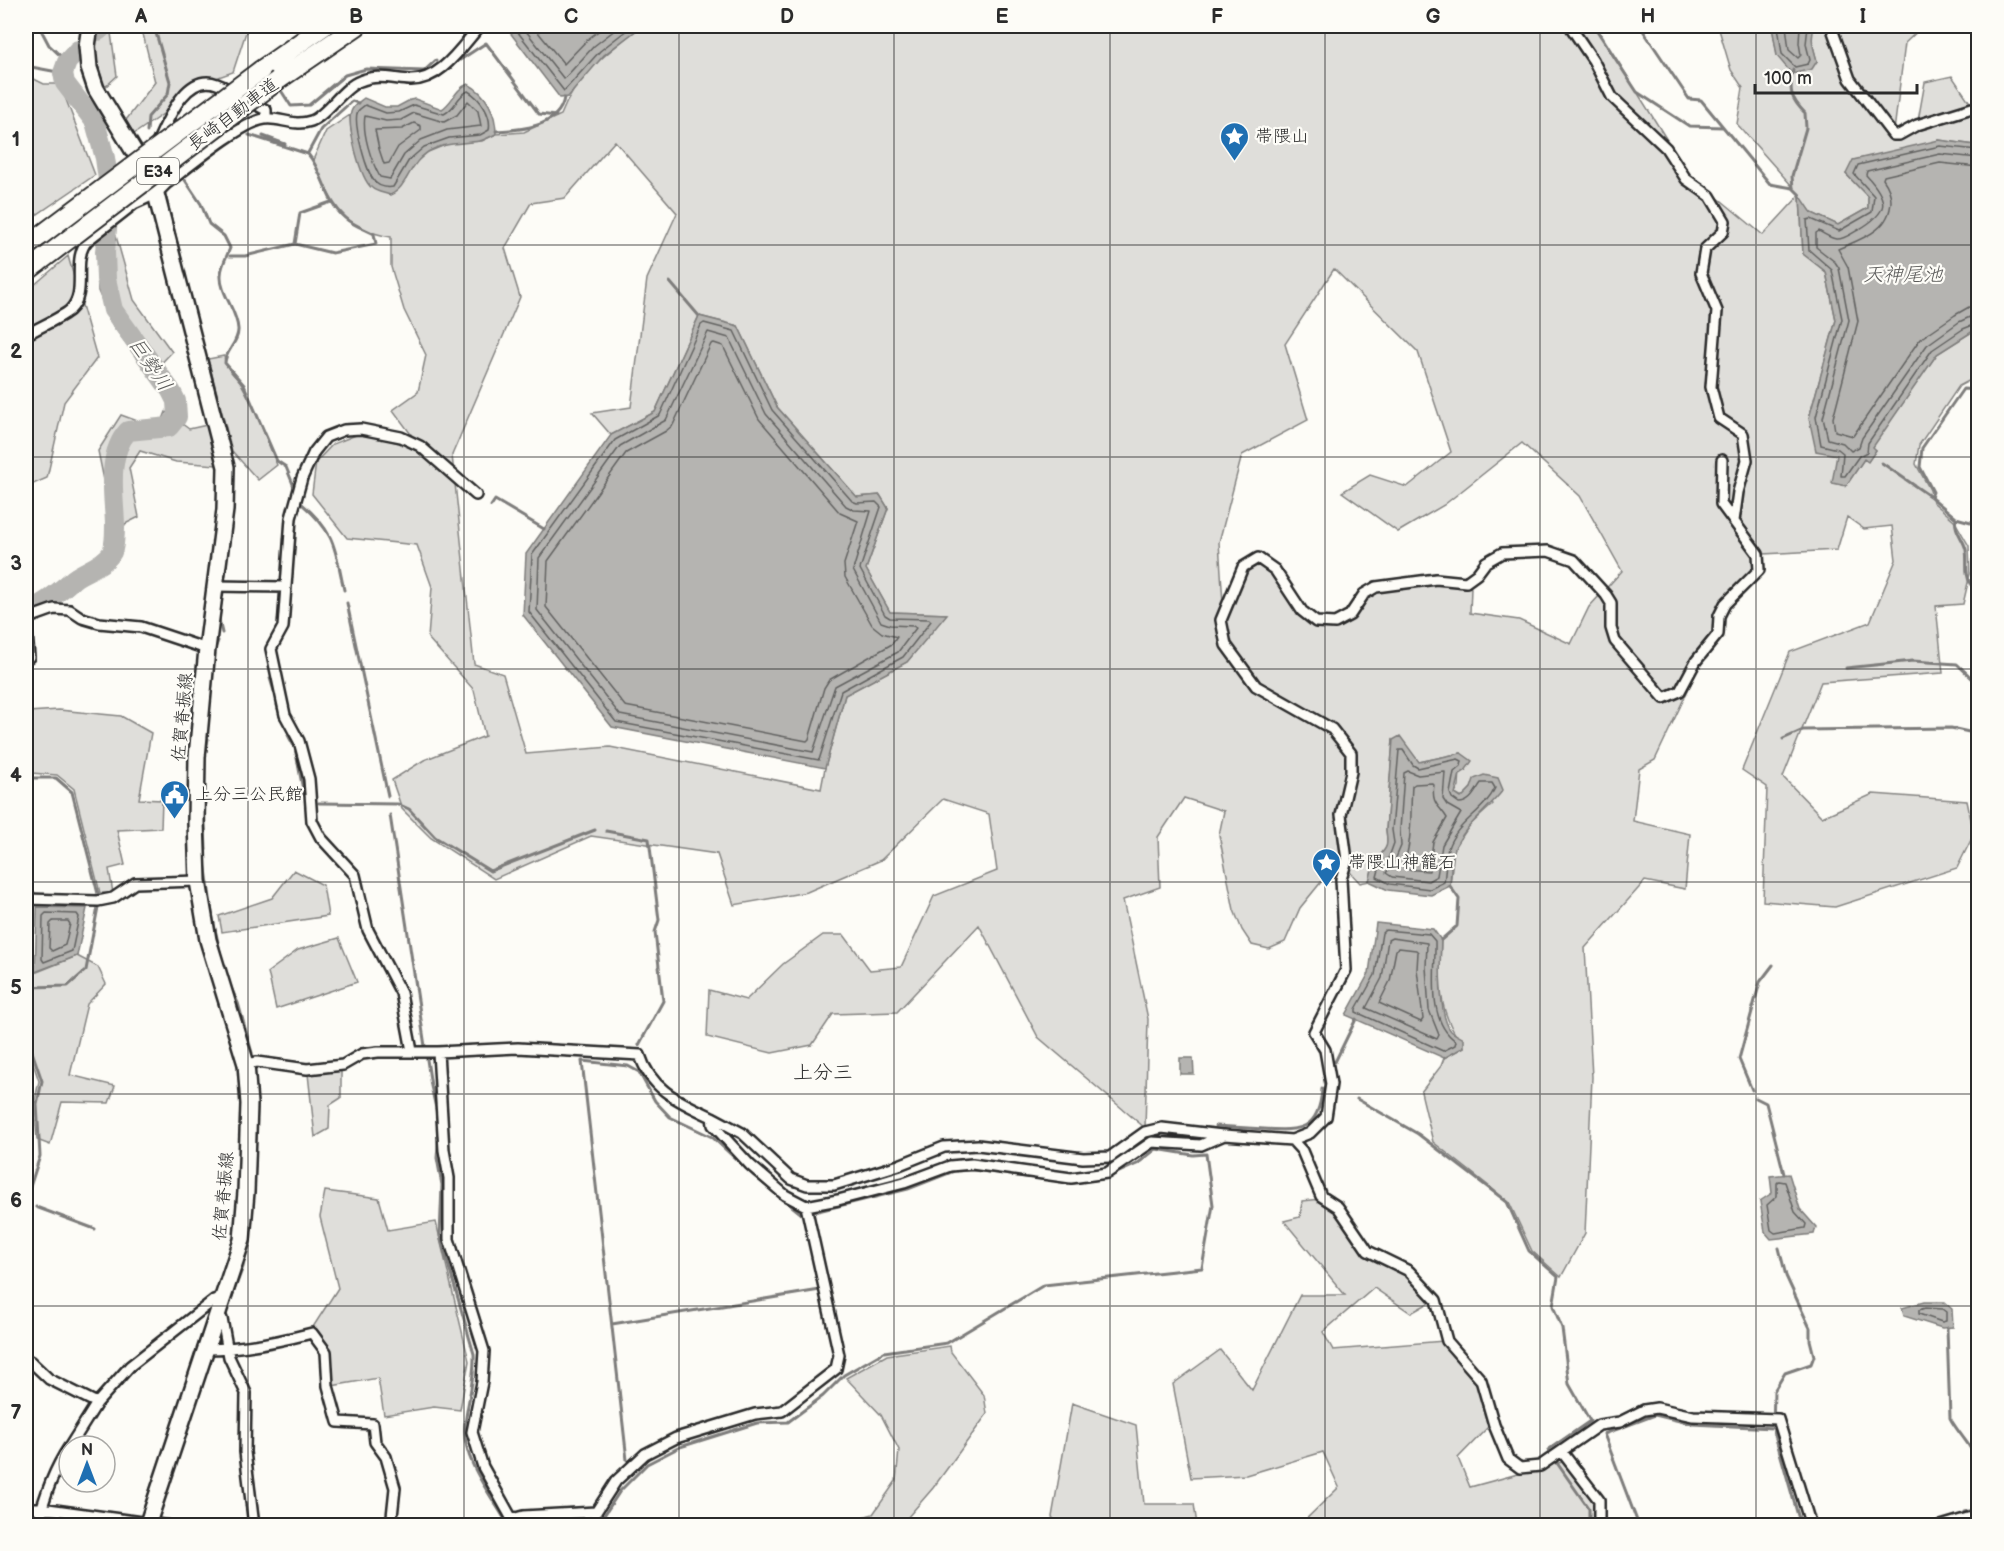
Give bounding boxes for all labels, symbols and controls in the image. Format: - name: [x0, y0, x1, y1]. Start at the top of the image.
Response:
- text: A: [134, 5, 148, 29]
- text: B: [349, 5, 363, 29]
- text: C: [564, 5, 578, 29]
- text: D: [780, 5, 794, 29]
- text: E: [996, 5, 1009, 29]
- text: F: [1211, 5, 1223, 29]
- text: G: [1426, 5, 1441, 29]
- text: H: [1641, 5, 1655, 29]
- text: I: [1860, 5, 1866, 29]
- scale bar: [1755, 57, 1917, 95]
- text: 100 m: [1764, 68, 1812, 89]
- street label: 長崎自動車道: [184, 74, 283, 155]
- place icon: 帯隈山: [1218, 120, 1250, 162]
- place label: 帯隈山: [1255, 126, 1309, 147]
- text: 1: [12, 128, 20, 152]
- road number: E34: [137, 158, 179, 184]
- water label: 天神尾池: [1863, 263, 1944, 287]
- water label: 巨勢川: [123, 333, 177, 396]
- text: 2: [10, 340, 22, 364]
- text: 3: [10, 552, 22, 576]
- street label: 佐賀脊振線: [168, 671, 197, 763]
- text: 4: [10, 764, 22, 788]
- public building icon: 上分三公民館: [158, 778, 190, 820]
- place label: 上分三公民館: [195, 784, 303, 805]
- place icon: 帯隈山神籠石: [1311, 846, 1343, 888]
- place label: 帯隈山神籠石: [1348, 852, 1456, 873]
- text: 5: [10, 976, 22, 1000]
- district label: 上分三: [793, 1061, 853, 1085]
- street label: 佐賀脊振線: [209, 1150, 238, 1242]
- text: 6: [10, 1189, 22, 1213]
- text: 7: [10, 1401, 22, 1425]
- north arrow: [57, 1434, 117, 1494]
- text: N: [81, 1441, 93, 1460]

